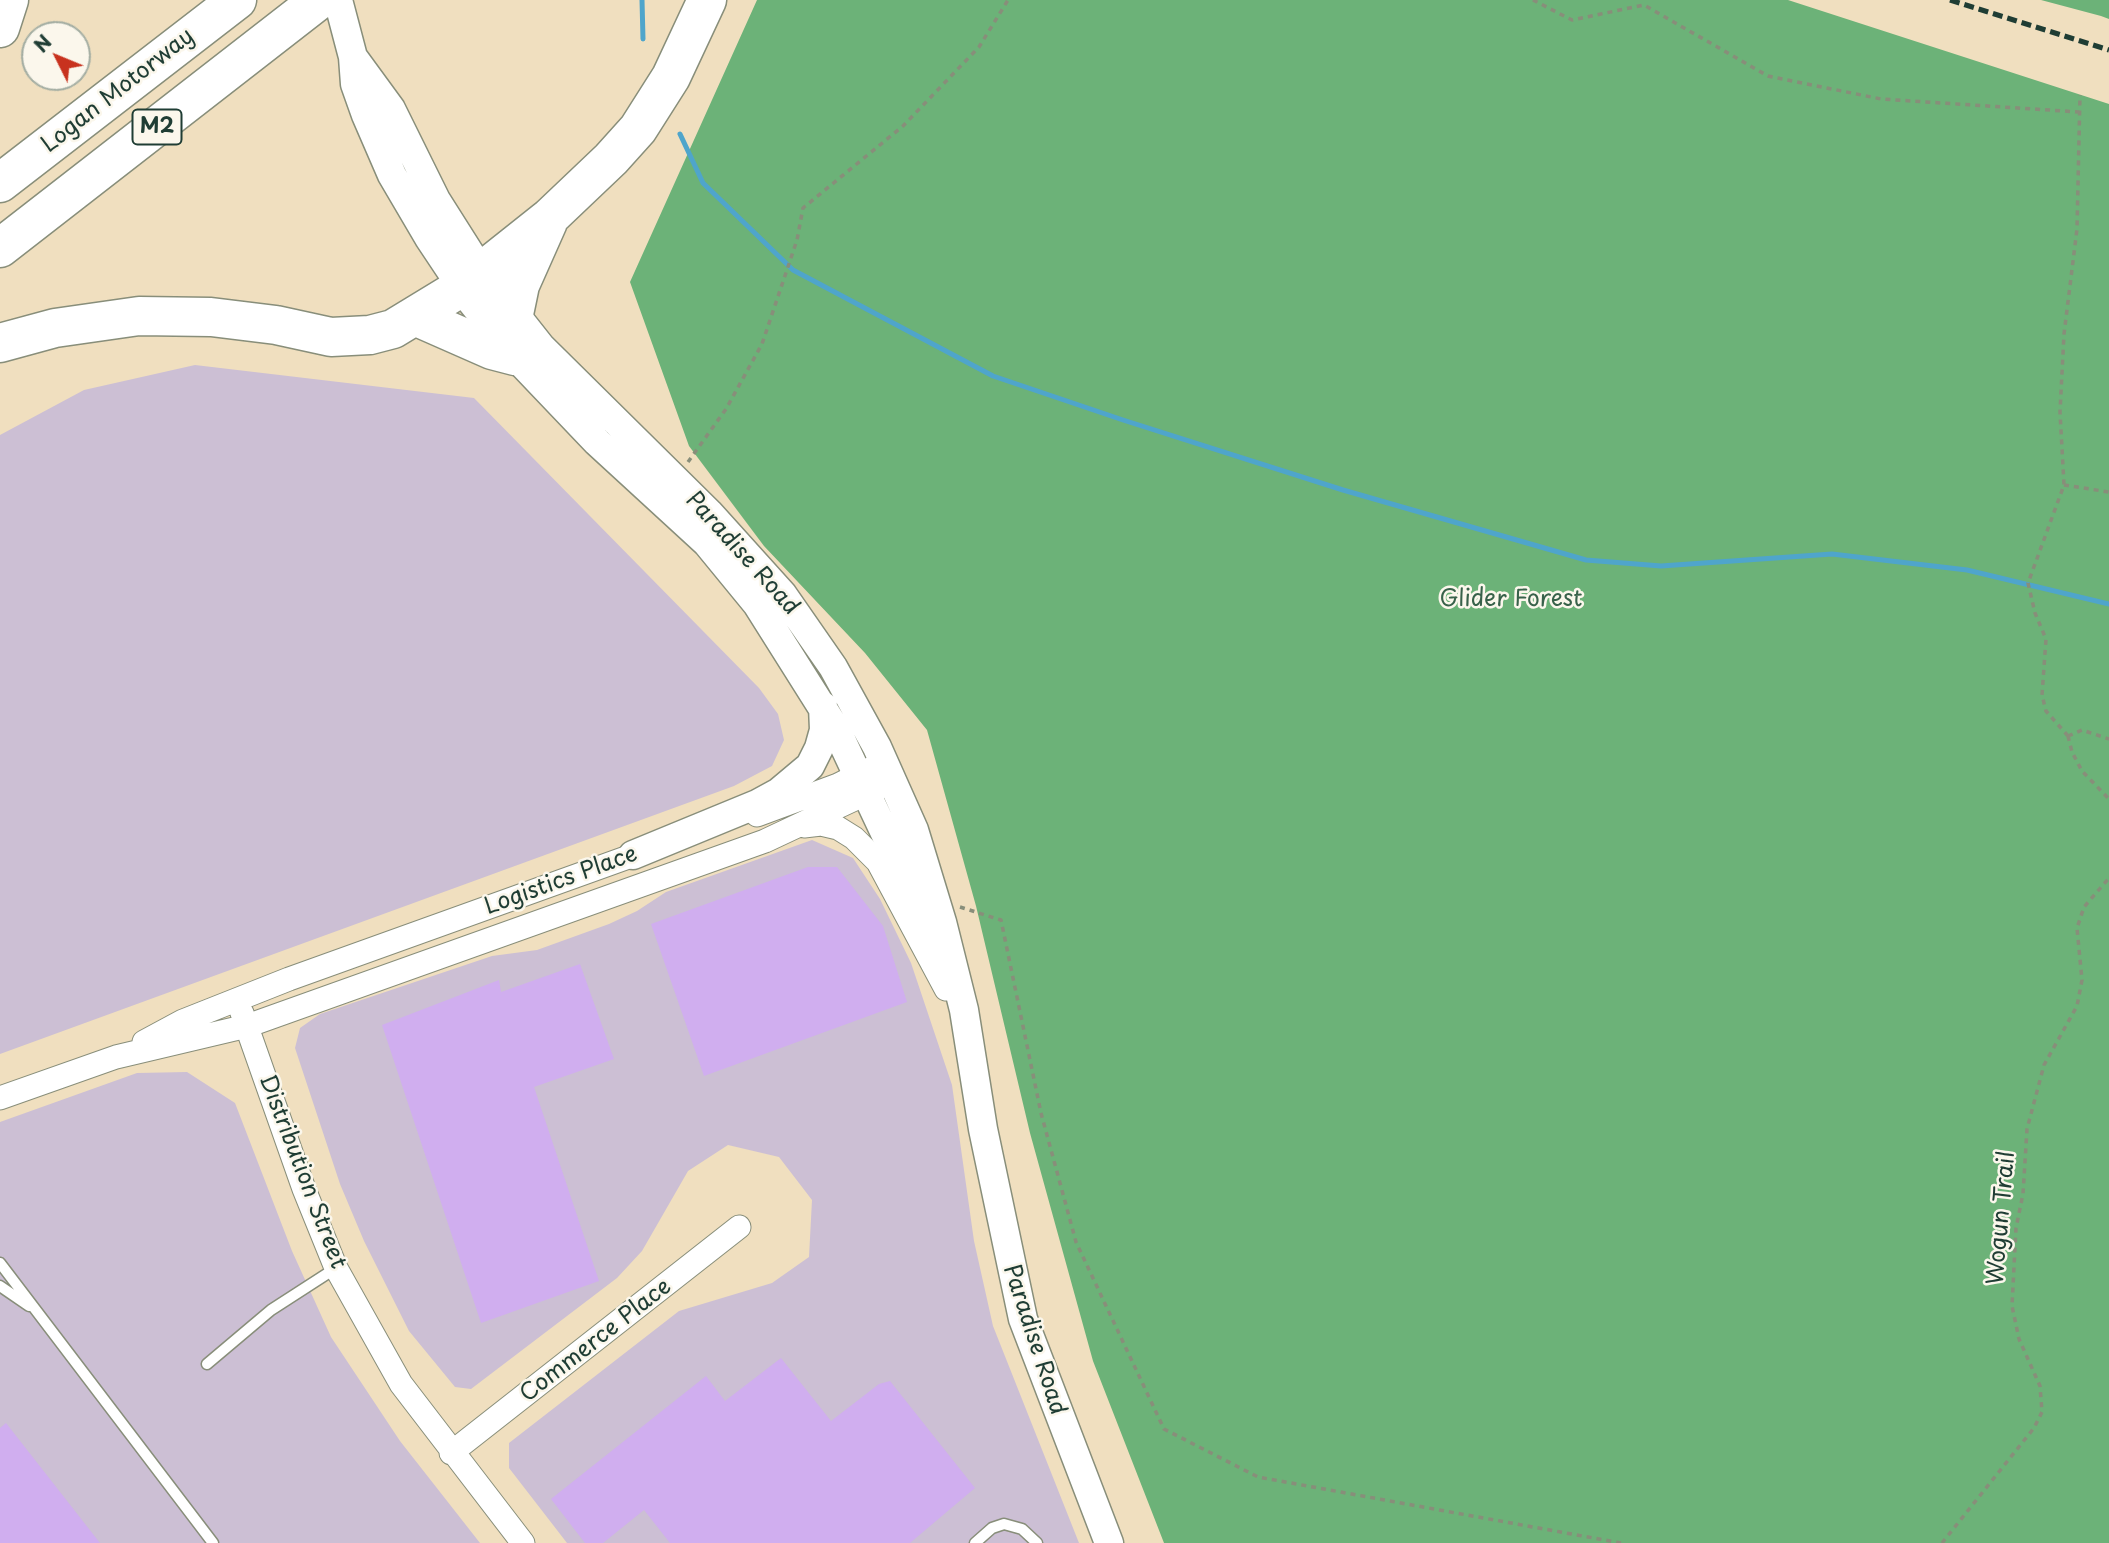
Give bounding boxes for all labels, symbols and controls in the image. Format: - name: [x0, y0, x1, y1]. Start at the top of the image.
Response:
- north arrow: [21, 21, 91, 91]
- street label: Logan Motorway: [36, 23, 200, 159]
- text: N: [27, 28, 57, 58]
- road number: M2: [132, 110, 182, 144]
- street label: Paradise Road: [679, 487, 805, 621]
- park label: Glider Forest: [1439, 586, 1583, 614]
- street label: Logistics Place: [481, 841, 641, 921]
- street label: Distribution Street: [252, 1071, 352, 1273]
- street label: Wogun Trail: [1982, 1150, 2022, 1286]
- street label: Paradise Road: [997, 1261, 1071, 1419]
- street label: Commerce Place: [515, 1273, 677, 1409]

